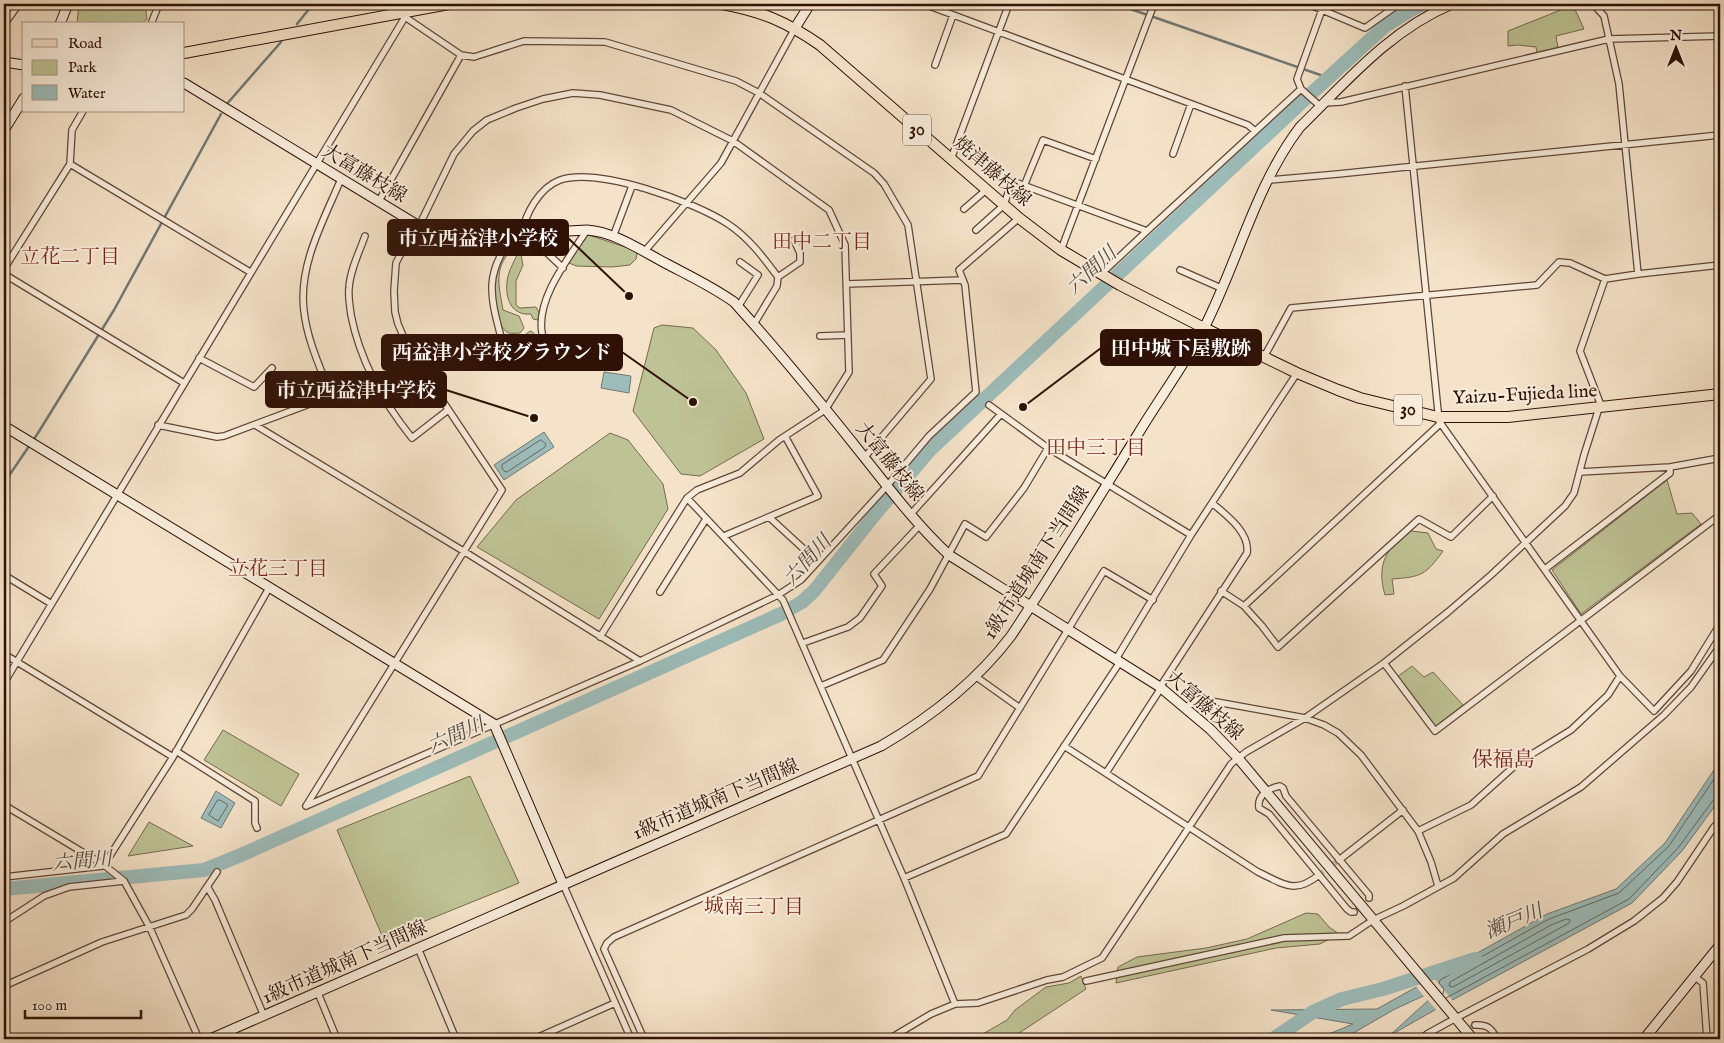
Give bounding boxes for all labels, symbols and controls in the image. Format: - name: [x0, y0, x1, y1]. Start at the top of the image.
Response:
- legend: [22, 22, 185, 112]
- north arrow: [1652, 22, 1702, 72]
- text: N: [1669, 27, 1682, 45]
- text: Road: [68, 34, 103, 53]
- text: Park: [68, 58, 98, 77]
- text: Water: [68, 84, 106, 103]
- road number: 30: [903, 114, 931, 146]
- street label: 焼津藤枝線: [948, 132, 1036, 212]
- street label: 大富藤枝線: [317, 139, 411, 209]
- callout: 市立西益津小学校: [388, 220, 568, 255]
- text: 市立西益津小学校: [398, 227, 558, 252]
- district label: 田中二丁目: [772, 230, 872, 255]
- water label: 六間川: [1062, 240, 1124, 301]
- district label: 立花二丁目: [20, 245, 120, 270]
- callout: 田中城下屋敷跡: [1101, 330, 1261, 365]
- callout: 西益津小学校グラウンド: [382, 335, 622, 370]
- text: 田中城下屋敷跡: [1111, 337, 1251, 362]
- text: 西益津小学校グラウンド: [392, 341, 612, 366]
- callout: 市立西益津中学校: [266, 372, 446, 407]
- text: 市立西益津中学校: [276, 379, 436, 404]
- street label: Yaizu-Fujieda line: [1452, 379, 1598, 411]
- road number: 30: [1394, 394, 1422, 426]
- street label: 大富藤枝線: [850, 418, 928, 506]
- district label: 田中三丁目: [1046, 436, 1146, 461]
- street label: 1級市道城南下当間線: [978, 482, 1096, 644]
- water label: 六間川: [779, 529, 839, 592]
- district label: 立花三丁目: [228, 557, 328, 582]
- street label: 大富藤枝線: [1160, 666, 1248, 746]
- water label: 六間川: [424, 712, 490, 760]
- district label: 保福島: [1472, 747, 1535, 774]
- street label: 1級市道城南下当間線: [629, 754, 803, 846]
- water label: 六間川: [51, 847, 115, 877]
- district label: 城南三丁目: [704, 895, 804, 920]
- water label: 瀬戸川: [1482, 898, 1548, 945]
- street label: 1級市道城南下当間線: [259, 916, 431, 1010]
- scale bar: [25, 988, 141, 1020]
- text: 100 m: [32, 996, 68, 1015]

